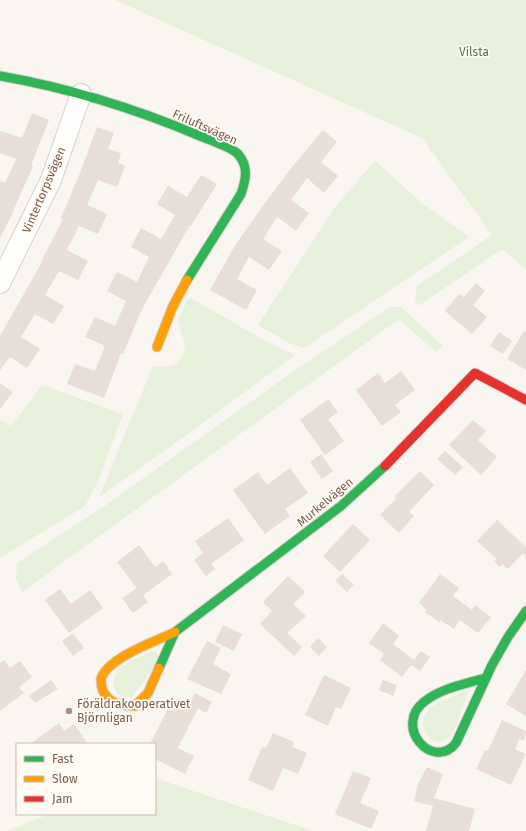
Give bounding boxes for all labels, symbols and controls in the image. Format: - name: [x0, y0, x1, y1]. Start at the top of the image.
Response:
- park label: Vilsta: [459, 45, 489, 59]
- street label: Friluftsvägen: [170, 106, 240, 148]
- street label: Vintertorpsvägen: [19, 145, 69, 235]
- street label: Murkelvägen: [294, 475, 356, 529]
- place label: Föräldrakooperativet Björnligan: [77, 697, 191, 725]
- marker: Föräldrakooperativet Björnligan: [64, 706, 74, 716]
- legend: [16, 743, 156, 815]
- text: Fast: [52, 752, 74, 766]
- text: Slow: [52, 772, 78, 786]
- text: Jam: [52, 792, 72, 806]

